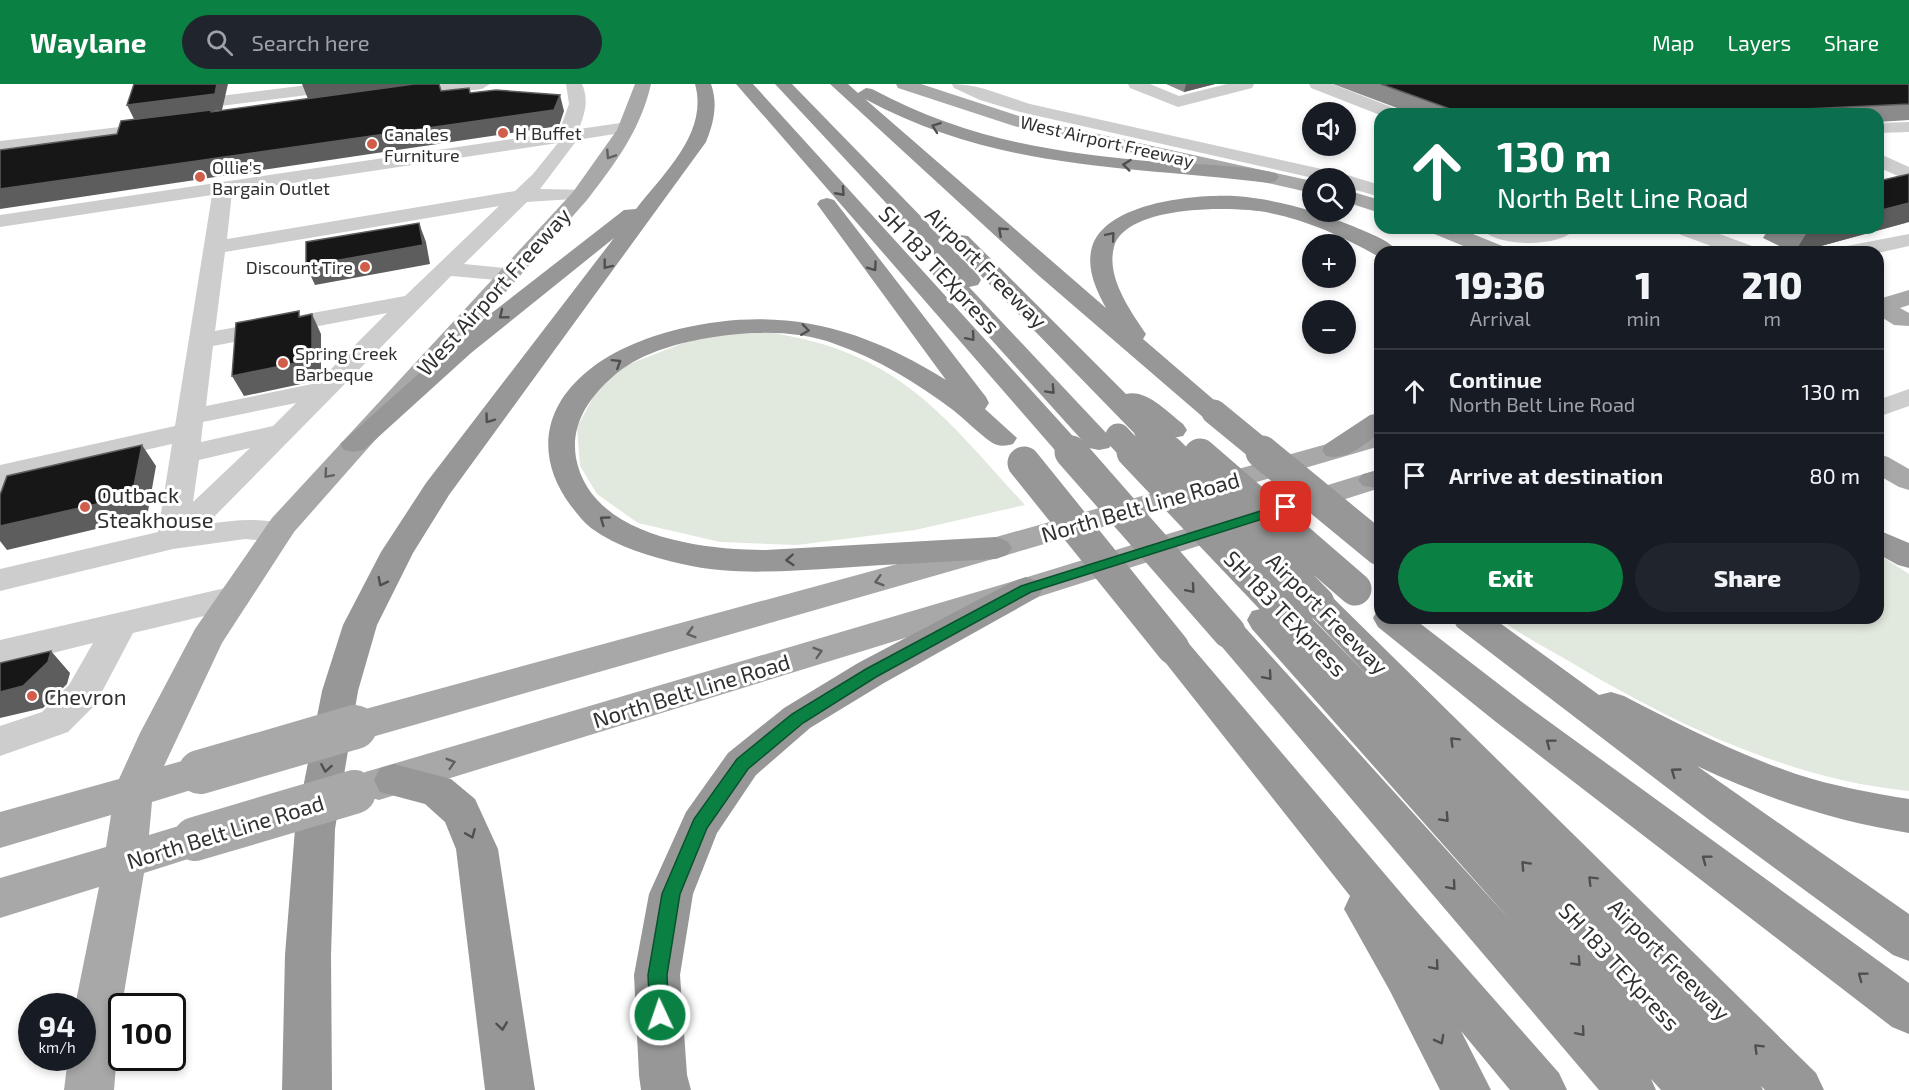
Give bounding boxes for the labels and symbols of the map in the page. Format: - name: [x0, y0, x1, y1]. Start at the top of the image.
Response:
- street label: West Airport Freeway: [1018, 110, 1196, 172]
- one-way arrow: [932, 121, 942, 134]
- place label: H Buffet: [515, 122, 582, 144]
- place label: Canales Furniture: [384, 123, 460, 166]
- marker: H Buffet: [496, 126, 510, 140]
- marker: Canales Furniture: [365, 137, 379, 151]
- one-way arrow: [606, 149, 617, 160]
- place label: Ollie's Bargain Outlet: [212, 156, 330, 199]
- one-way arrow: [1122, 159, 1132, 172]
- marker: Ollie's Bargain Outlet: [193, 170, 207, 184]
- one-way arrow: [834, 185, 845, 196]
- street label: SH 183 TEXpress: [874, 200, 1006, 338]
- street label: West Airport Freeway: [411, 201, 575, 380]
- street label: Airport Freeway: [921, 201, 1053, 333]
- one-way arrow: [998, 227, 1009, 238]
- one-way arrow: [1104, 232, 1115, 243]
- place label: Discount Tire: [246, 256, 353, 278]
- one-way arrow: [604, 258, 615, 269]
- marker: Discount Tire: [358, 260, 372, 274]
- one-way arrow: [866, 260, 877, 271]
- one-way arrow: [499, 307, 510, 318]
- one-way arrow: [800, 323, 809, 335]
- one-way arrow: [964, 330, 975, 341]
- place label: Spring Creek Barbeque: [295, 342, 397, 385]
- marker: Spring Creek Barbeque: [276, 356, 290, 370]
- one-way arrow: [611, 359, 621, 371]
- one-way arrow: [1044, 383, 1055, 393]
- one-way arrow: [485, 413, 496, 424]
- street label: North Belt Line Road: [1038, 465, 1242, 547]
- one-way arrow: [324, 467, 335, 478]
- place label: Outback Steakhouse: [97, 481, 214, 532]
- pin: [1260, 481, 1311, 532]
- marker: Outback Steakhouse: [78, 500, 92, 514]
- one-way arrow: [599, 516, 610, 527]
- street label: SH 183 TEXpress: [1219, 545, 1353, 681]
- street label: Airport Freeway: [1262, 547, 1394, 679]
- one-way arrow: [786, 554, 795, 567]
- one-way arrow: [874, 573, 884, 586]
- one-way arrow: [378, 576, 389, 587]
- one-way arrow: [1184, 582, 1195, 592]
- one-way arrow: [686, 626, 697, 638]
- one-way arrow: [812, 647, 823, 659]
- street label: North Belt Line Road: [589, 648, 793, 732]
- one-way arrow: [1261, 669, 1272, 680]
- place label: Chevron: [44, 683, 127, 709]
- marker: Chevron: [25, 689, 39, 703]
- one-way arrow: [1451, 738, 1462, 749]
- one-way arrow: [1545, 739, 1556, 750]
- one-way arrow: [445, 758, 456, 770]
- one-way arrow: [320, 762, 333, 772]
- one-way arrow: [1671, 769, 1682, 780]
- street label: North Belt Line Road: [123, 789, 327, 873]
- one-way arrow: [1438, 811, 1449, 822]
- one-way arrow: [464, 828, 476, 839]
- one-way arrow: [1702, 856, 1713, 867]
- one-way arrow: [1521, 861, 1532, 872]
- one-way arrow: [1588, 876, 1598, 887]
- one-way arrow: [1445, 879, 1456, 890]
- street label: Airport Freeway: [1604, 893, 1736, 1025]
- street label: SH 183 TEXpress: [1554, 897, 1686, 1035]
- one-way arrow: [1570, 955, 1581, 966]
- one-way arrow: [1428, 959, 1439, 970]
- one-way arrow: [1858, 973, 1869, 984]
- position arrow: [628, 983, 692, 1047]
- speed limit sign: 100: [108, 993, 186, 1071]
- one-way arrow: [495, 1021, 507, 1030]
- one-way arrow: [1574, 1026, 1585, 1036]
- one-way arrow: [1433, 1033, 1444, 1044]
- one-way arrow: [1755, 1045, 1766, 1056]

